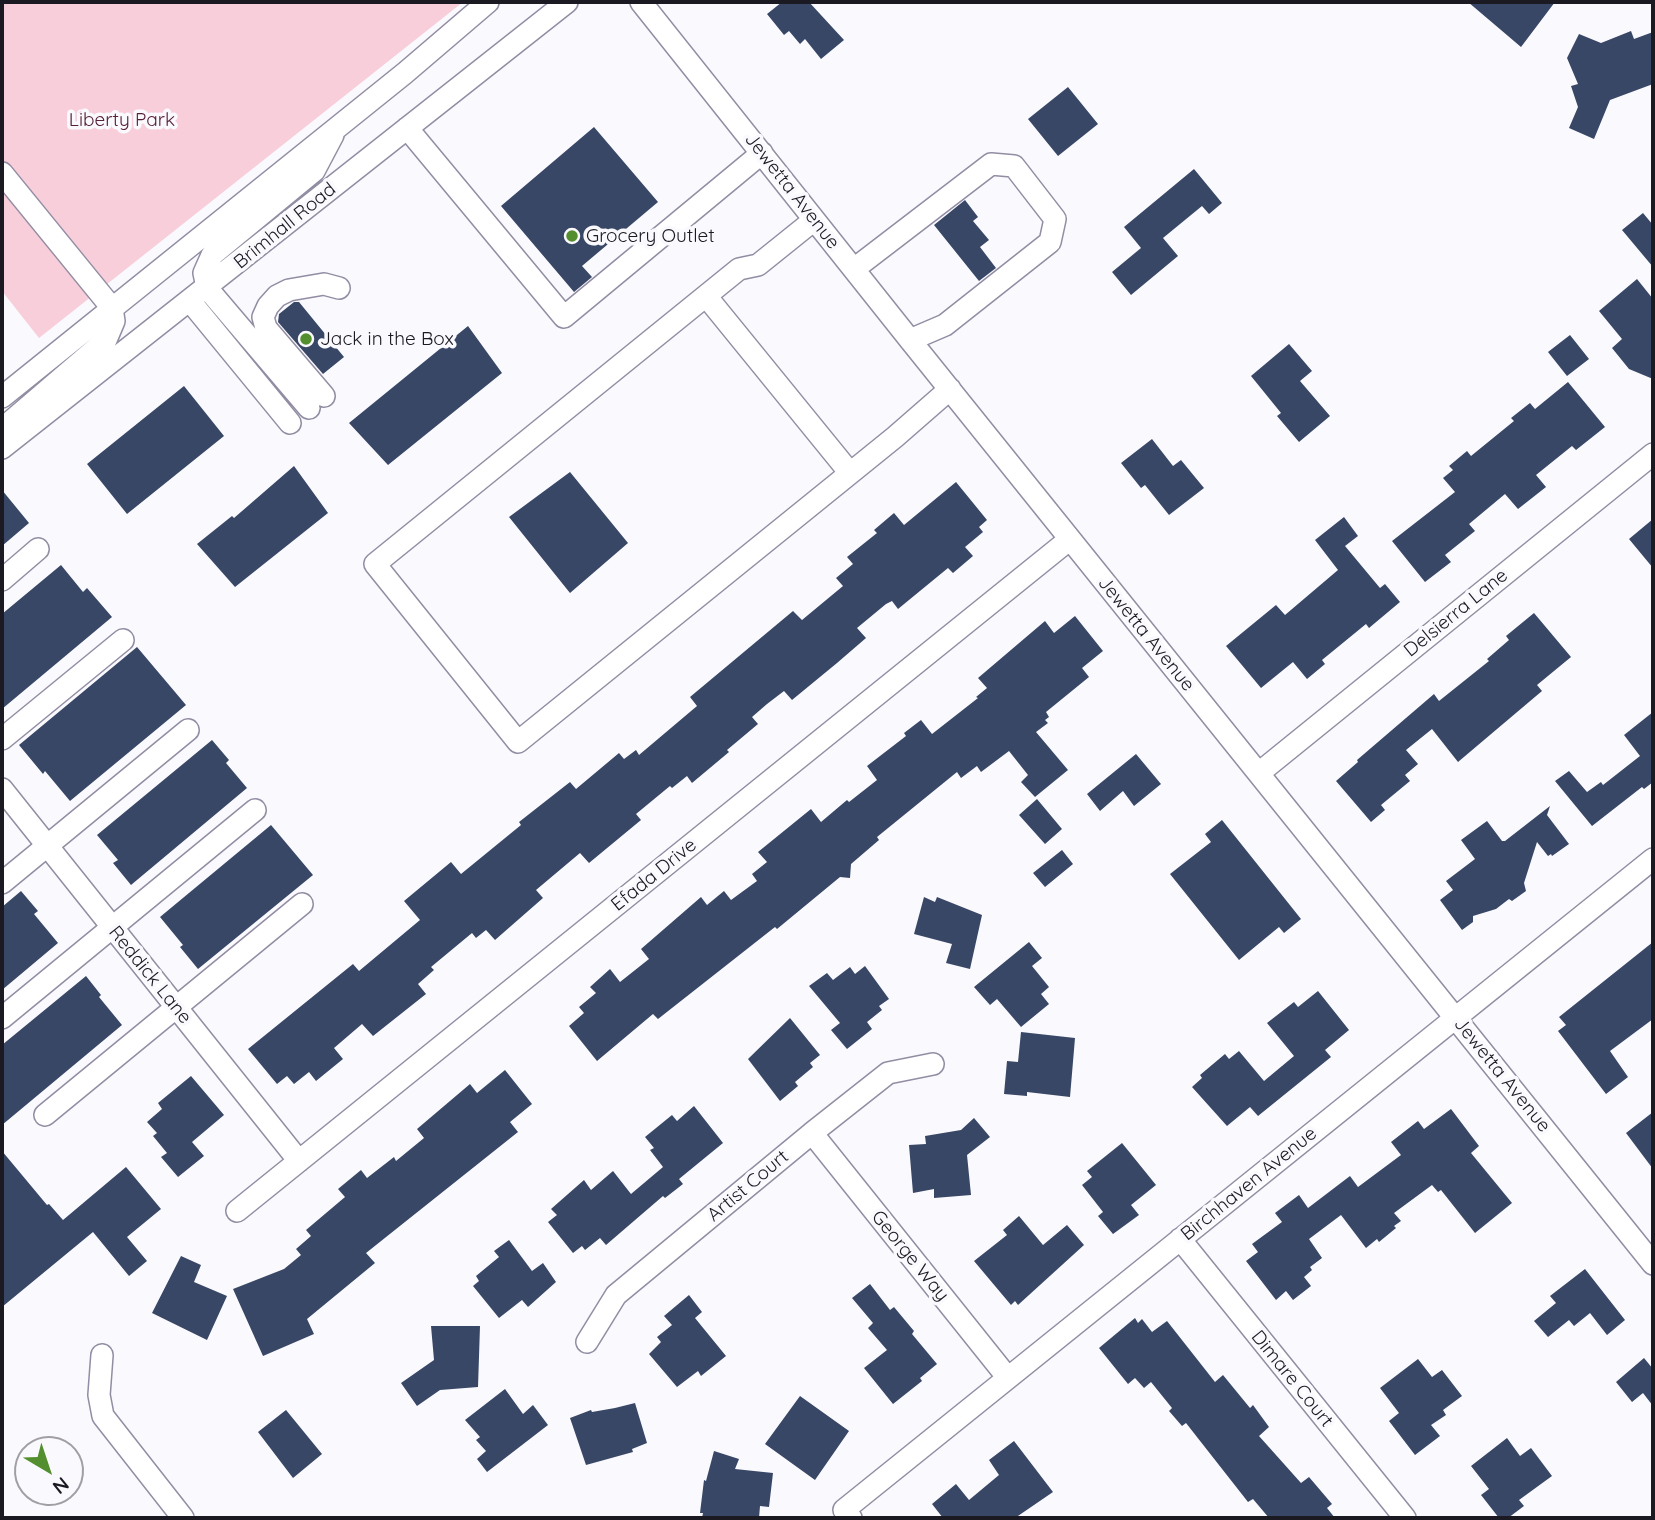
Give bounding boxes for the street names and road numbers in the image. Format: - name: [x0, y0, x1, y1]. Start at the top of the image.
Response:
- street label: Jewetta Avenue: [740, 128, 844, 254]
- street label: Brimhall Road: [229, 178, 341, 274]
- street label: Delsierra Lane: [1399, 564, 1513, 662]
- street label: Jewetta Avenue: [1093, 572, 1199, 696]
- street label: Efada Drive: [607, 834, 701, 916]
- street label: Reddick Lane: [104, 922, 196, 1028]
- street label: Jewetta Avenue: [1449, 1013, 1555, 1137]
- street label: Birchhaven Avenue: [1177, 1122, 1321, 1246]
- street label: Artist Court: [703, 1145, 793, 1227]
- street label: George Way: [866, 1206, 954, 1306]
- street label: Dimare Court: [1246, 1326, 1338, 1432]

